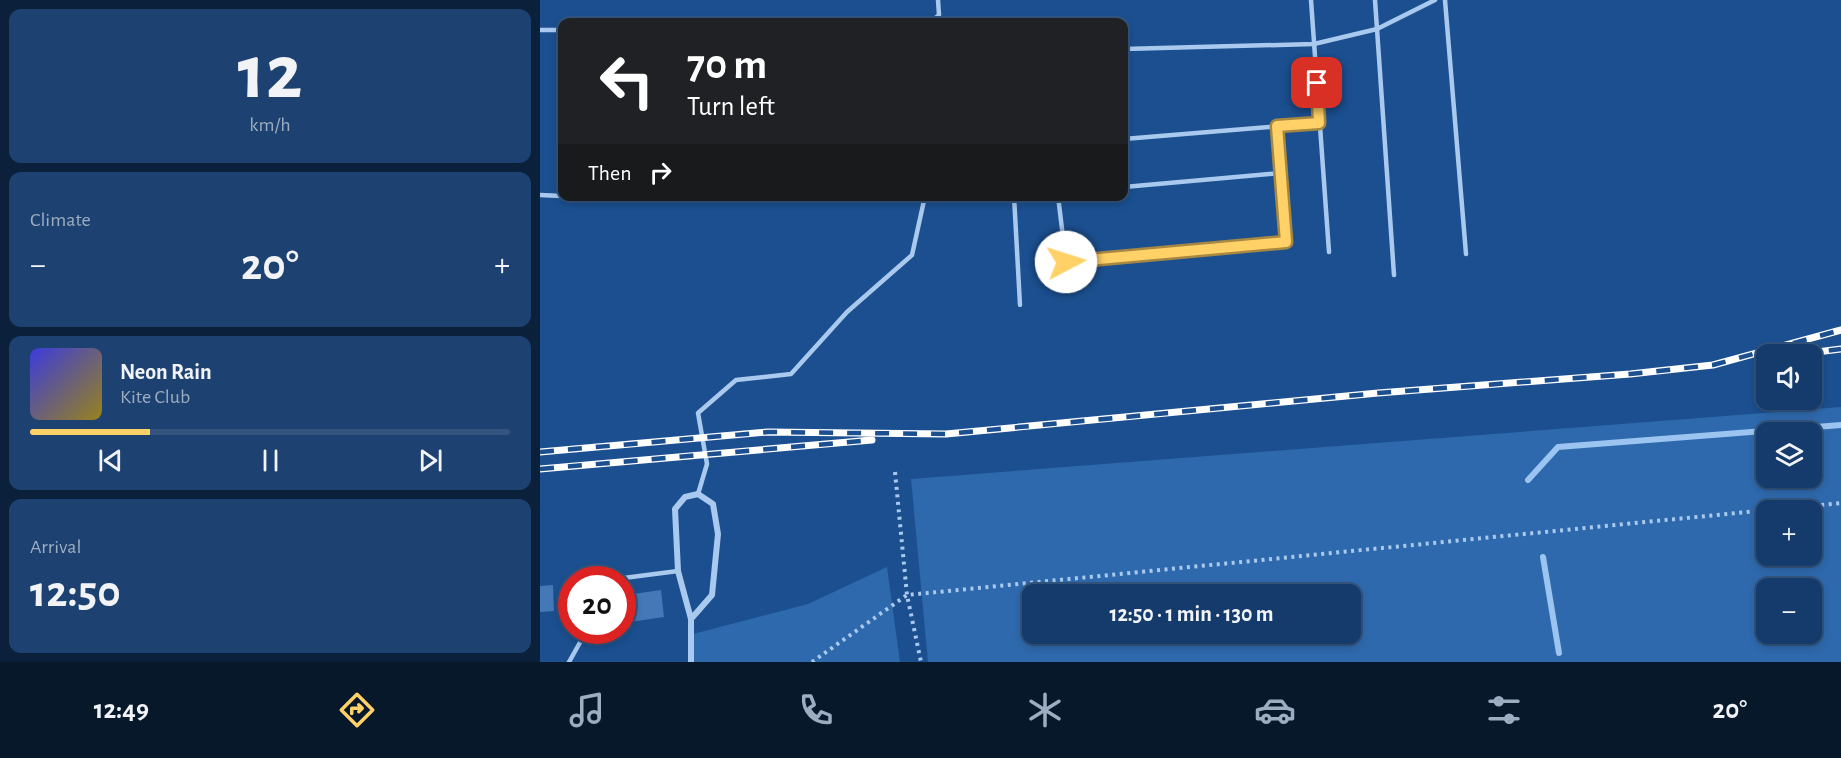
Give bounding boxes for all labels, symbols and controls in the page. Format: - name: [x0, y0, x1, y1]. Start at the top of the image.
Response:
- text: 12: [238, 35, 302, 113]
- icon: left: [588, 42, 666, 120]
- text: 70 m: [687, 44, 767, 86]
- pin: [1291, 57, 1342, 108]
- icon: arrive: [1300, 66, 1333, 99]
- text: Turn left: [687, 93, 775, 120]
- text: km/h: [249, 115, 291, 135]
- icon: right: [644, 156, 677, 189]
- text: Then: [588, 162, 632, 184]
- text: Climate: [30, 210, 91, 230]
- position arrow: [1034, 230, 1098, 294]
- text: 20°: [241, 243, 299, 288]
- text: −: [30, 249, 46, 282]
- text: +: [494, 249, 510, 282]
- map controls: [1756, 344, 1822, 644]
- button: sound: [1756, 344, 1822, 410]
- text: Neon Rain: [120, 361, 212, 383]
- text: Kite Club: [120, 387, 190, 407]
- button: layers: [1756, 422, 1822, 488]
- icon: previous: [94, 444, 127, 477]
- icon: pause: [254, 444, 287, 477]
- icon: next: [414, 444, 447, 477]
- button: +: [1756, 500, 1822, 566]
- text: Arrival: [30, 537, 81, 557]
- speed limit sign: 20: [558, 566, 636, 644]
- text: 12:50: [30, 570, 121, 615]
- button: −: [1756, 578, 1822, 644]
- text: 12:50 · 1 min · 130 m: [1110, 603, 1273, 625]
- icon: directions: [336, 689, 378, 731]
- icon: music: [566, 689, 608, 731]
- icon: phone: [795, 689, 837, 731]
- icon: climate: [1024, 689, 1066, 731]
- icon: car: [1254, 689, 1296, 731]
- icon: filters: [1483, 689, 1525, 731]
- text: 12:49: [94, 696, 149, 723]
- text: 20°: [1713, 696, 1747, 723]

